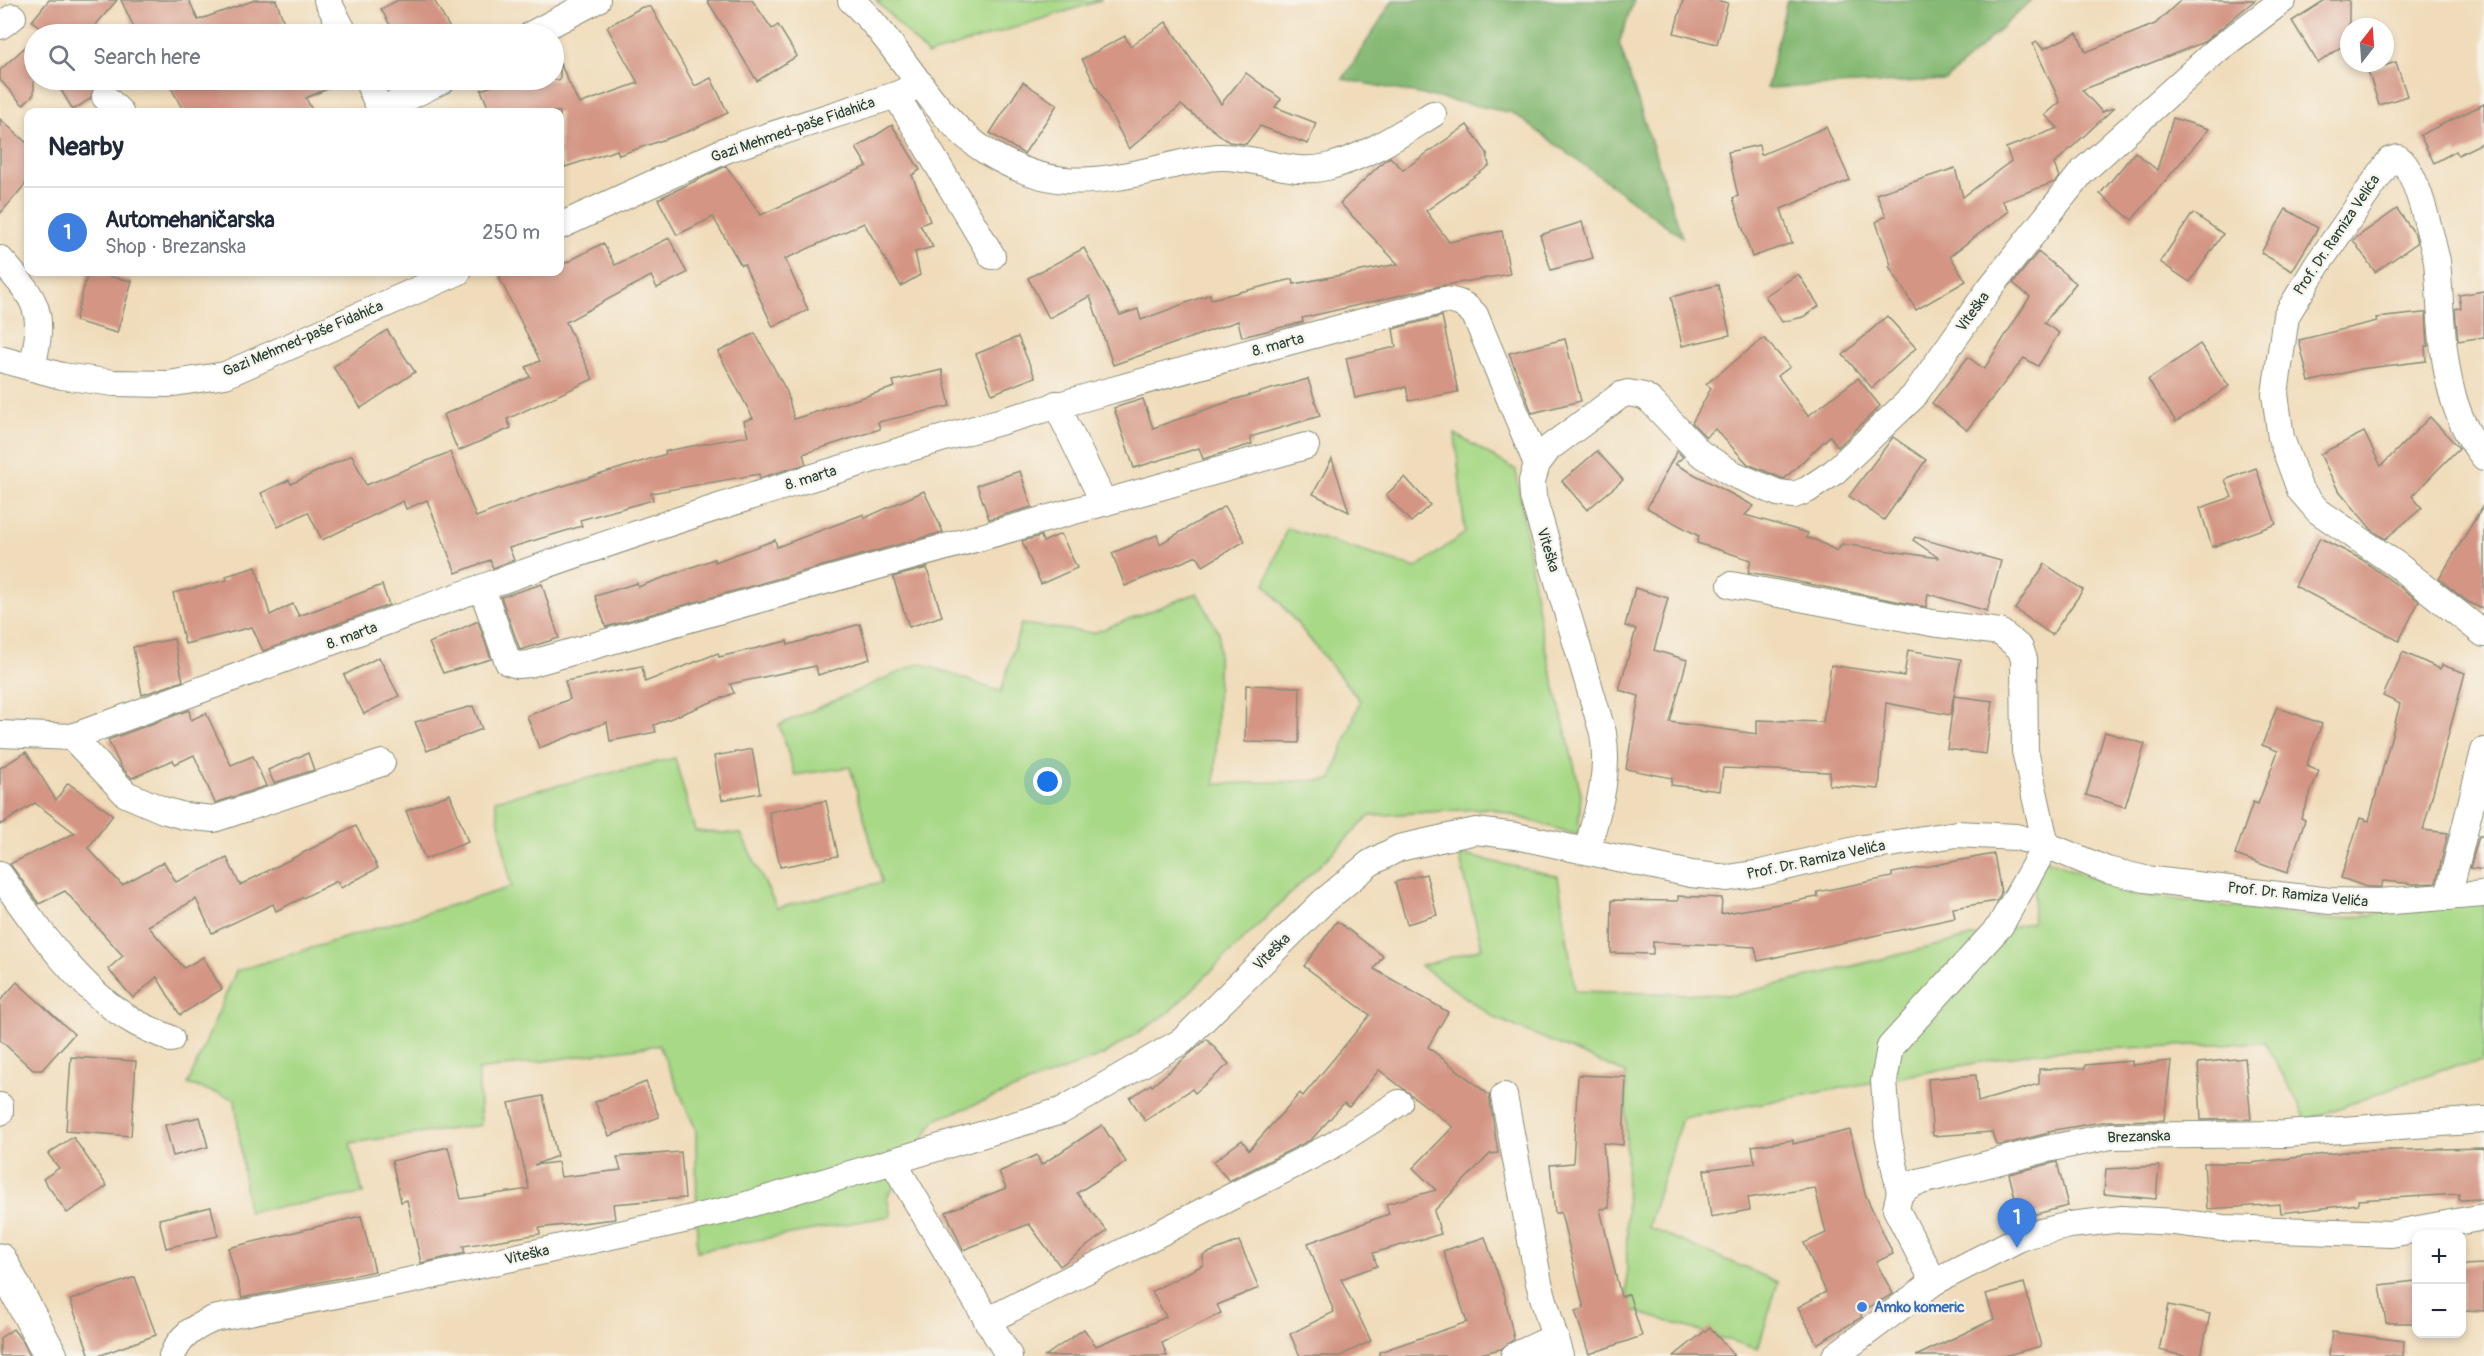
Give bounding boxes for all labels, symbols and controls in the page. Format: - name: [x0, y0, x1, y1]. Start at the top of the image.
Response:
- north arrow: [2340, 18, 2394, 72]
- search box: [24, 24, 564, 90]
- icon: search: [45, 41, 78, 74]
- text: Search here: [93, 43, 200, 71]
- street label: Gazi Mehmed-paše Fidahića: [708, 93, 878, 167]
- text: Nearby: [48, 131, 124, 163]
- street label: Prof. Dr. Ramiza Velića: [2290, 171, 2384, 299]
- text: Automehaničarska: [105, 206, 275, 234]
- text: 1: [64, 220, 71, 245]
- text: 250 m: [482, 220, 540, 245]
- text: Shop · Brezanska: [105, 234, 246, 259]
- street label: Viteška: [1952, 288, 1994, 336]
- street label: Gazi Mehmed-paše Fidahića: [220, 297, 386, 381]
- street label: 8. marta: [1250, 329, 1306, 361]
- street label: 8. marta: [783, 461, 839, 495]
- street label: Viteška: [1532, 526, 1564, 574]
- street label: 8. marta: [324, 618, 380, 654]
- your location: [1033, 767, 1062, 796]
- street label: Prof. Dr. Ramiza Velića: [1745, 836, 1887, 884]
- street label: Prof. Dr. Ramiza Velića: [2227, 878, 2369, 912]
- street label: Viteška: [1249, 929, 1295, 975]
- street label: Brezanska: [2107, 1126, 2171, 1148]
- pin: 1: [1998, 1198, 2036, 1248]
- map controls: [2412, 1230, 2466, 1338]
- button: +: [2412, 1230, 2466, 1284]
- street label: Viteška: [503, 1241, 551, 1269]
- button: −: [2412, 1284, 2466, 1338]
- place label: Amko komeric: [1874, 1298, 1965, 1317]
- marker: Amko komeric: [1855, 1300, 1869, 1314]

